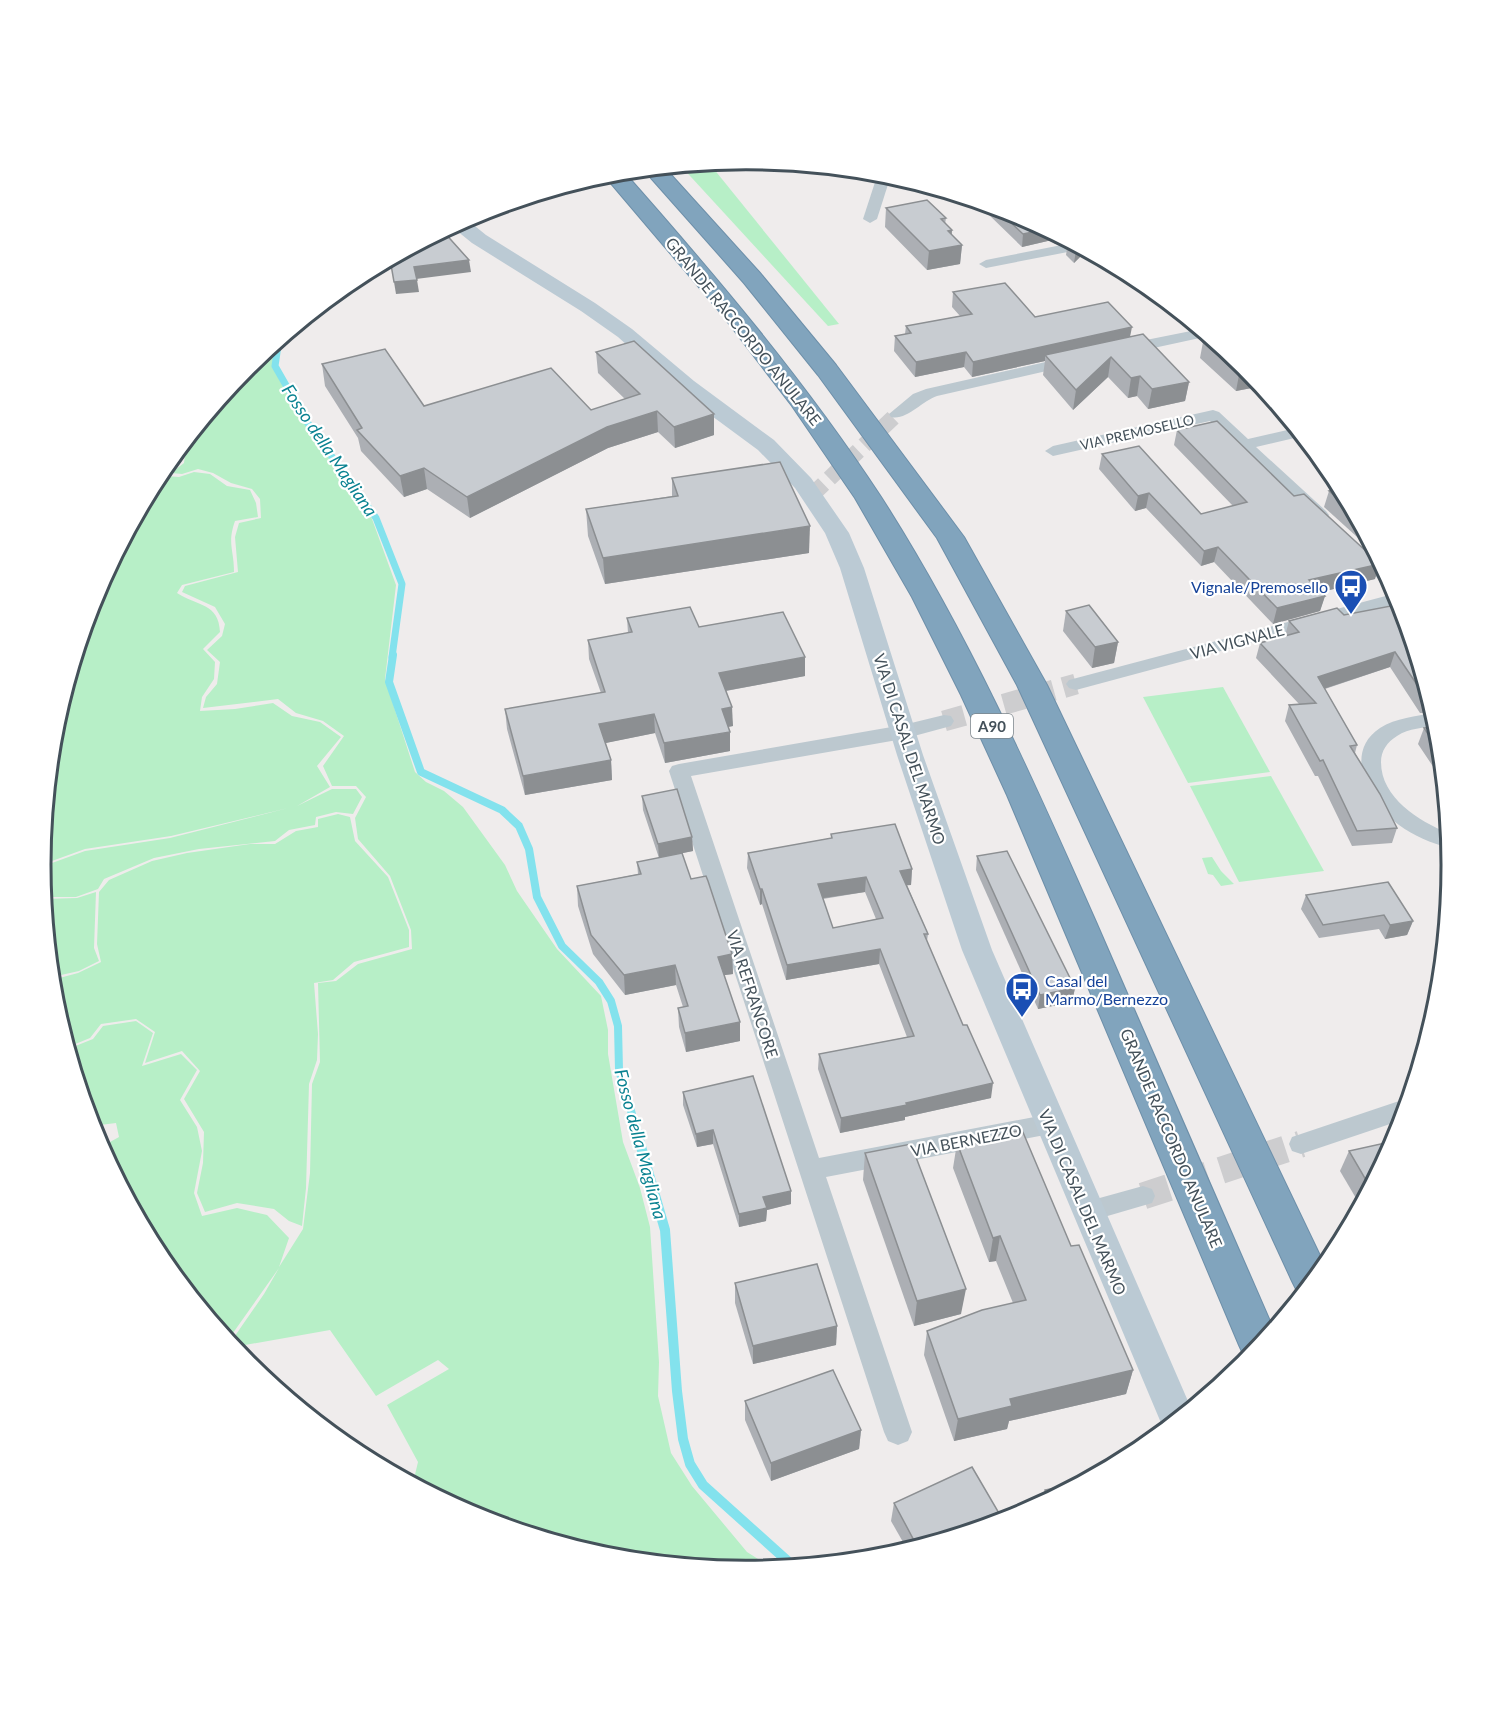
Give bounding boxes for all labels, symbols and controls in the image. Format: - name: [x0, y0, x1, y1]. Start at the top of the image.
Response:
- street label: GRANDE RACCORDO ANULARE: [662, 233, 826, 429]
- water label: Fosso della Magliana: [278, 380, 382, 520]
- street label: VIA PREMOSELLO: [1078, 411, 1196, 453]
- bus stop icon: Vignale/Premosello: [1333, 568, 1369, 615]
- place label: Vignale/Premosello: [1191, 577, 1328, 596]
- street label: VIA VIGNALE: [1188, 619, 1286, 663]
- street label: VIA DI CASAL DEL MARMO: [870, 651, 950, 847]
- road number: A90: [971, 714, 1013, 738]
- street label: VIA REFRANCORE: [723, 928, 783, 1060]
- bus stop icon: Casal del Marmo/Bernezzo: [1004, 971, 1040, 1018]
- place label: Casal del Marmo/Bernezzo: [1045, 971, 1168, 1008]
- street label: GRANDE RACCORDO ANULARE: [1117, 1026, 1227, 1250]
- water label: Fosso della Magliana: [610, 1066, 672, 1222]
- street label: VIA DI CASAL DEL MARMO: [1035, 1106, 1131, 1298]
- street label: VIA BERNEZZO: [909, 1120, 1023, 1160]

